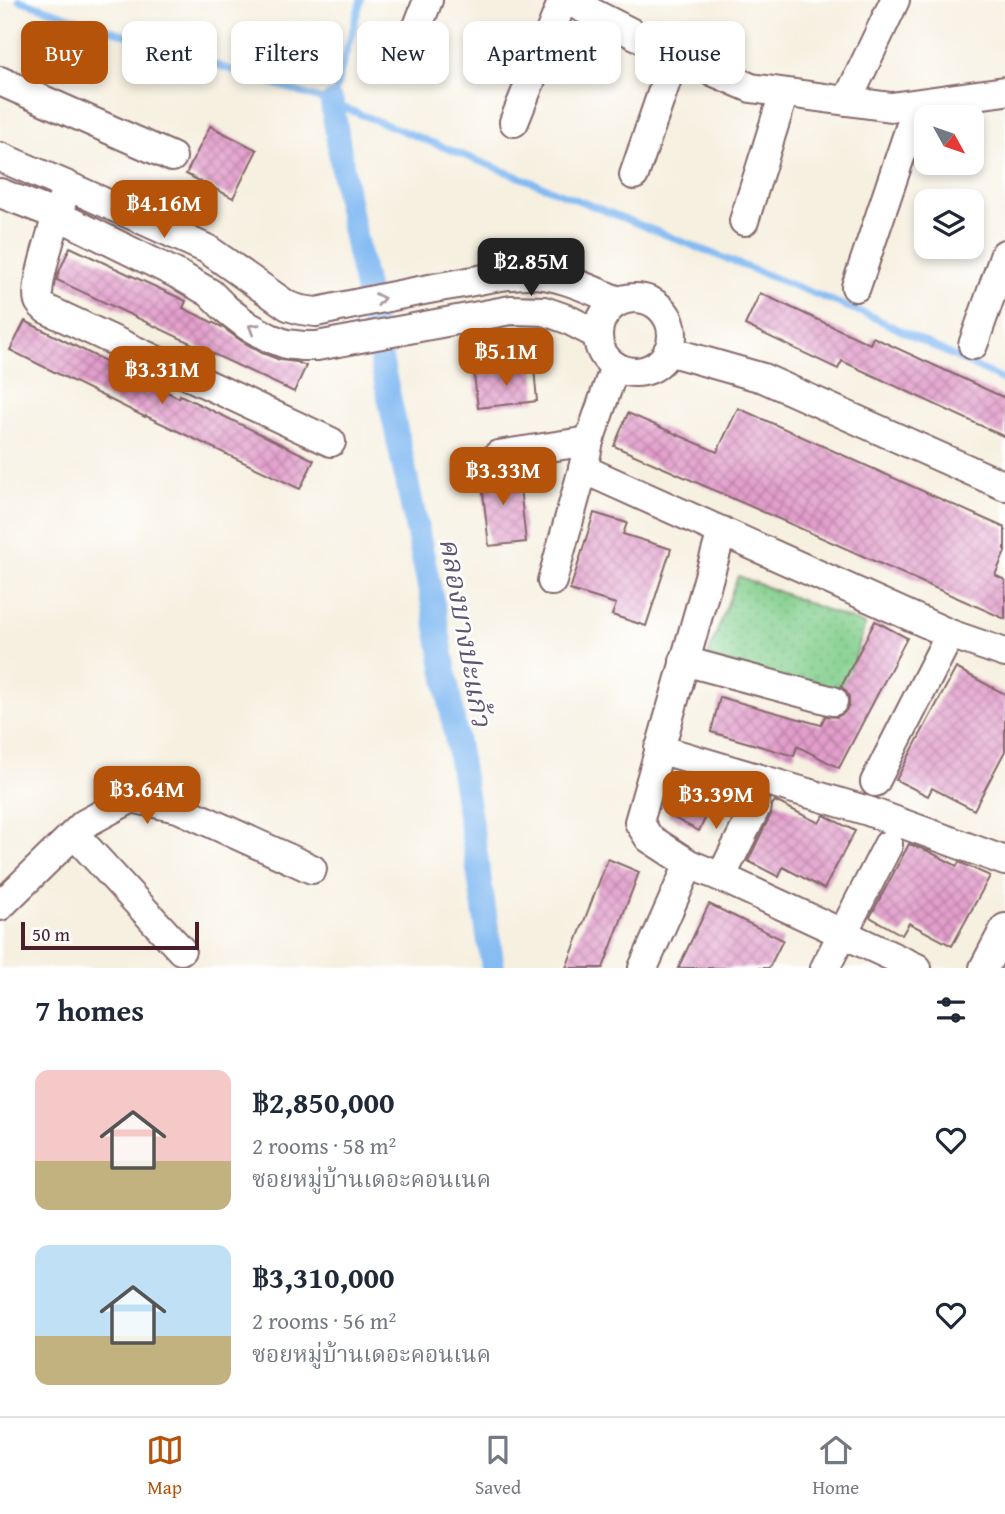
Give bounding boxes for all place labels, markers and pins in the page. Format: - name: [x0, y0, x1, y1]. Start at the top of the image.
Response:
- pin: ฿4.16M: [107, 180, 221, 240]
- pin: ฿2.85M: [474, 238, 588, 298]
- pin: ฿5.1M: [457, 328, 555, 388]
- pin: ฿3.31M: [105, 346, 219, 406]
- pin: ฿3.33M: [446, 448, 560, 507]
- pin: ฿3.64M: [90, 766, 204, 826]
- pin: ฿3.39M: [659, 772, 773, 831]

